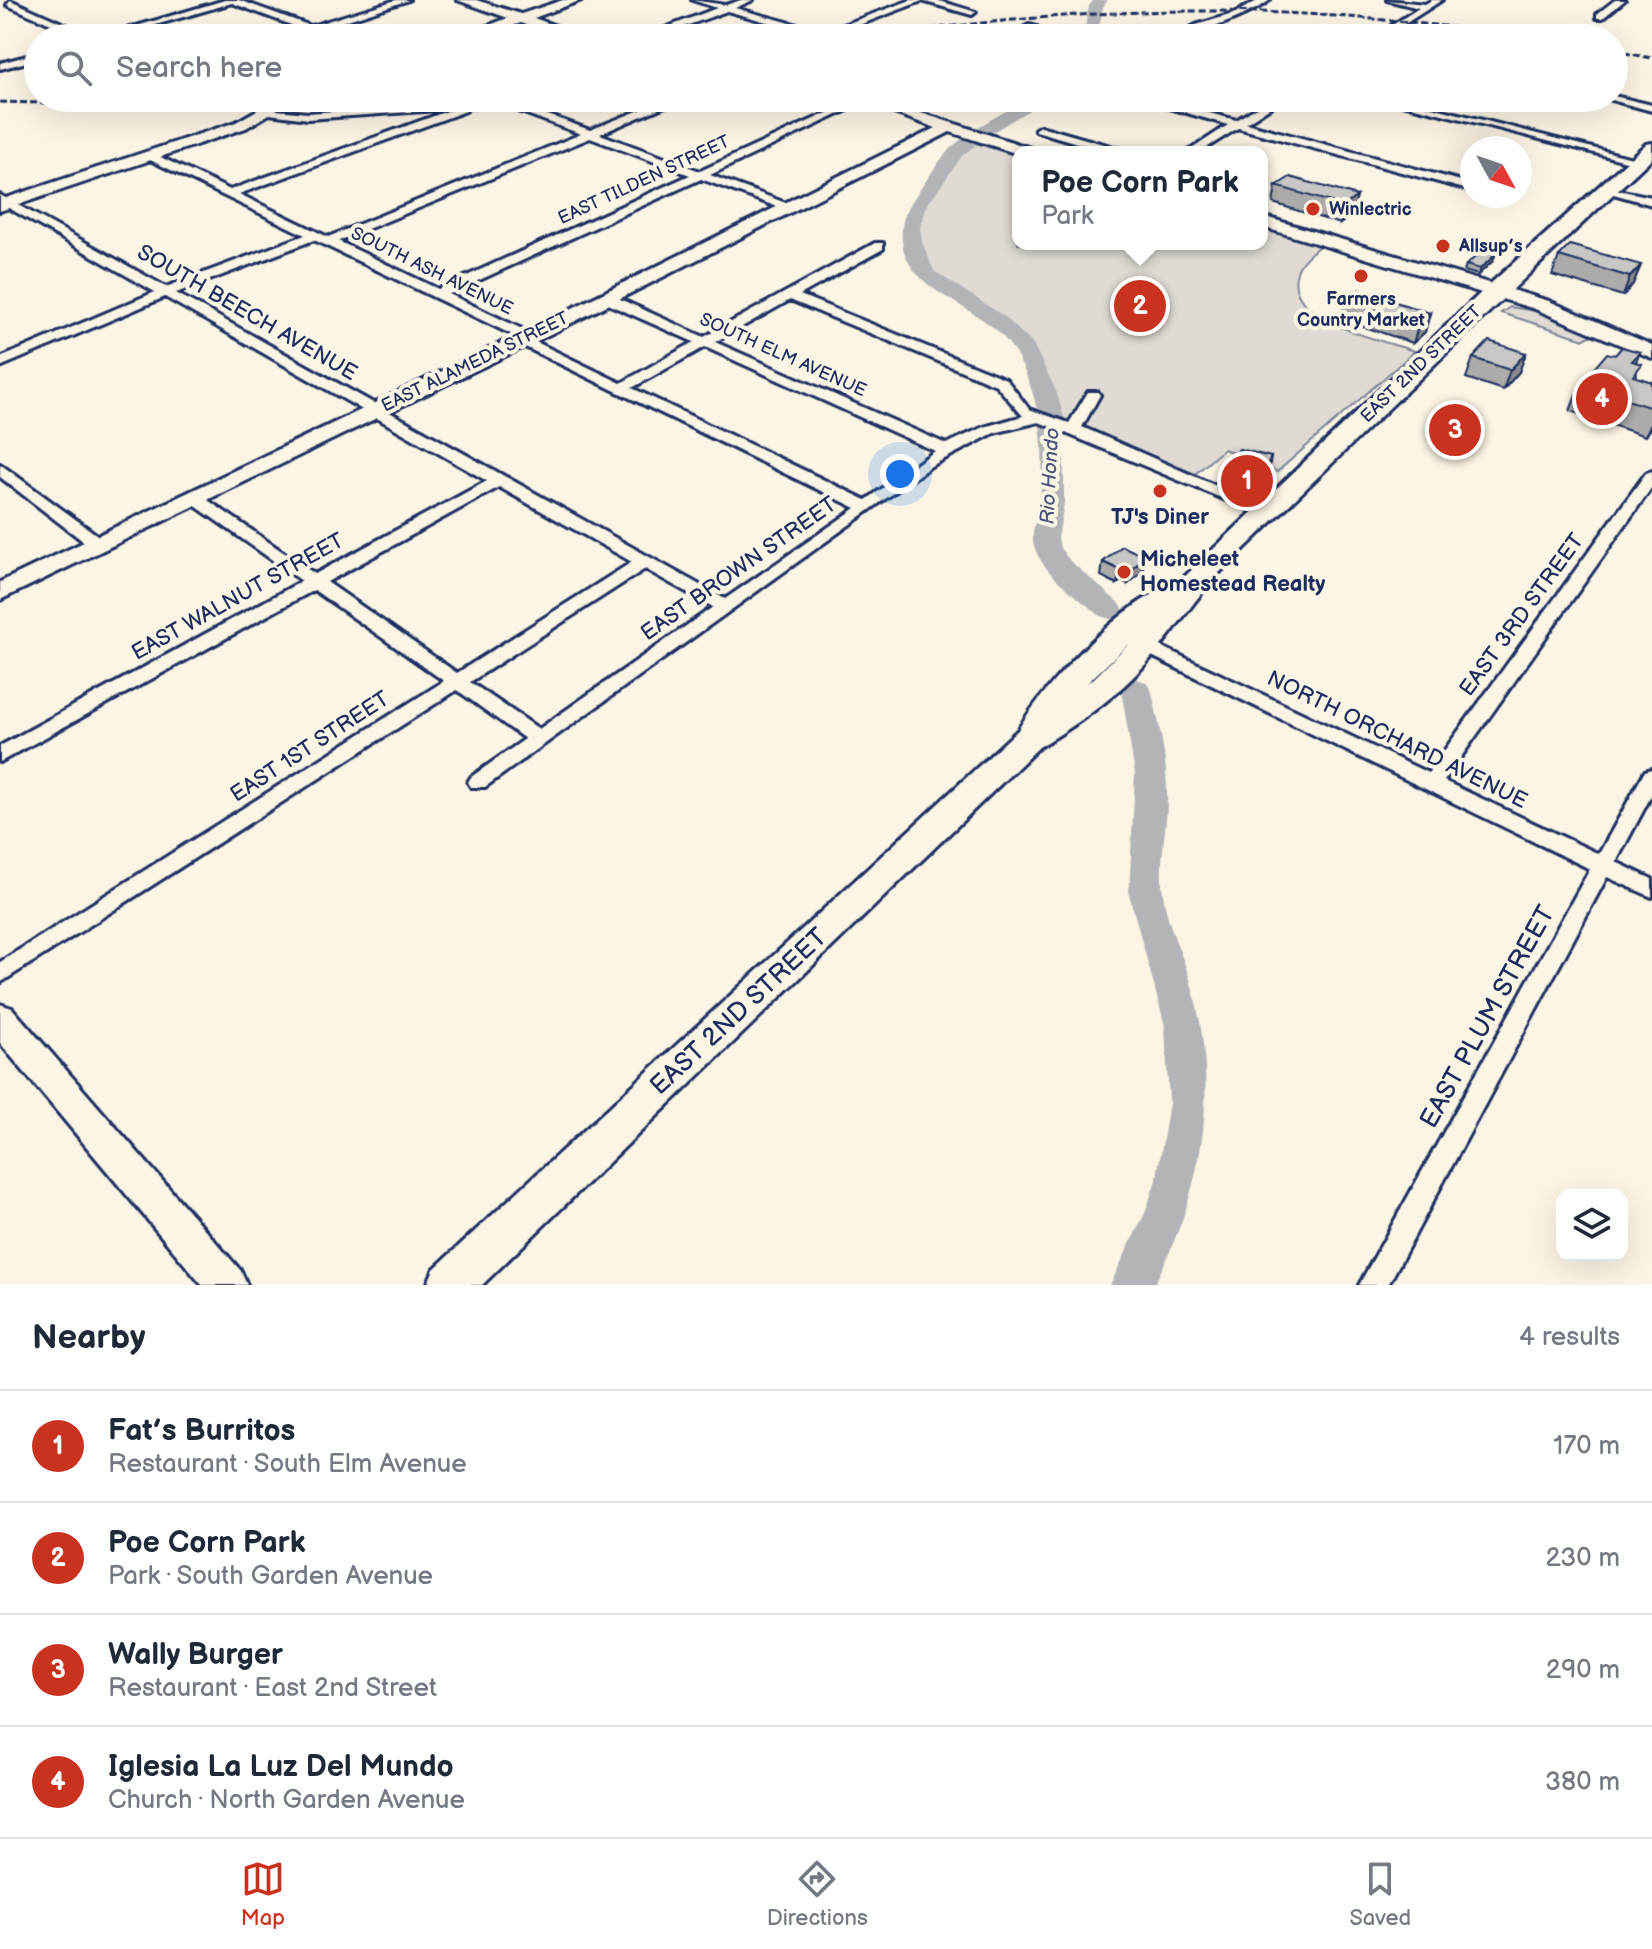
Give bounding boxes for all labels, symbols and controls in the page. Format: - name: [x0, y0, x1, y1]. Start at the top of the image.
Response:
- search box: [24, 24, 1628, 112]
- icon: search: [52, 46, 96, 90]
- text: Search here: [116, 50, 282, 86]
- street label: EAST TILDEN STREET: [555, 131, 733, 229]
- north arrow: [1460, 136, 1532, 208]
- popup: [1012, 146, 1268, 250]
- text: Poe Corn Park: [1041, 165, 1239, 201]
- place label: Winlectric: [1329, 199, 1412, 220]
- marker: Winlectric: [1304, 200, 1322, 218]
- text: Park: [1041, 201, 1093, 232]
- street label: SOUTH ASH AVENUE: [348, 223, 517, 319]
- place label: Allsup’s: [1458, 236, 1523, 257]
- marker: Allsup’s: [1434, 237, 1452, 255]
- street label: SOUTH BEECH AVENUE: [132, 239, 362, 387]
- marker: Farmers Country Market: [1352, 267, 1370, 285]
- pin: 2: [1114, 276, 1166, 336]
- place label: Farmers Country Market: [1297, 289, 1425, 331]
- street label: EAST 2ND STREET: [1356, 301, 1486, 427]
- street label: EAST ALAMEDA STREET: [378, 307, 572, 417]
- street label: SOUTH ELM AVENUE: [696, 309, 870, 401]
- pin: 4: [1576, 369, 1628, 429]
- pin: 3: [1429, 400, 1481, 460]
- water label: Rio Hondo: [1035, 427, 1065, 525]
- pin: 1: [1221, 451, 1273, 511]
- your location: [880, 454, 920, 494]
- marker: TJ's Diner: [1151, 482, 1169, 500]
- street label: EAST BROWN STREET: [636, 491, 842, 647]
- place label: TJ's Diner: [1111, 504, 1209, 531]
- street label: EAST WALNUT STREET: [127, 527, 349, 667]
- street label: EAST 3RD STREET: [1454, 528, 1590, 702]
- place label: Micheleet Homestead Realty: [1140, 546, 1325, 598]
- marker: Micheleet Homestead Realty: [1115, 563, 1133, 581]
- street label: NORTH ORCHARD AVENUE: [1262, 665, 1532, 815]
- street label: EAST 1ST STREET: [225, 686, 395, 808]
- street label: EAST PLUM STREET: [1414, 900, 1562, 1134]
- street label: EAST 2ND STREET: [644, 922, 834, 1102]
- map controls: [1556, 1189, 1628, 1261]
- button: layers: [1556, 1189, 1628, 1261]
- text: Nearby: [32, 1317, 146, 1358]
- text: 4 results: [1519, 1322, 1620, 1353]
- text: Fat’s Burritos: [108, 1413, 295, 1449]
- text: 1: [53, 1431, 63, 1462]
- text: 170 m: [1553, 1431, 1620, 1462]
- text: Restaurant · South Elm Avenue: [108, 1449, 467, 1480]
- text: Poe Corn Park: [108, 1525, 305, 1561]
- text: 2: [50, 1543, 66, 1574]
- text: 230 m: [1545, 1543, 1620, 1574]
- text: Park · South Garden Avenue: [108, 1561, 433, 1592]
- text: Wally Burger: [108, 1637, 283, 1673]
- text: 3: [50, 1655, 66, 1686]
- text: 290 m: [1546, 1655, 1620, 1686]
- text: Restaurant · East 2nd Street: [108, 1673, 437, 1704]
- text: Iglesia La Luz Del Mundo: [108, 1749, 454, 1785]
- text: 4: [50, 1767, 66, 1798]
- text: 380 m: [1545, 1767, 1620, 1798]
- text: Church · North Garden Avenue: [108, 1785, 465, 1816]
- tab: Map: [241, 1857, 285, 1932]
- tab: Directions: [767, 1857, 868, 1932]
- tab: Saved: [1349, 1857, 1411, 1932]

